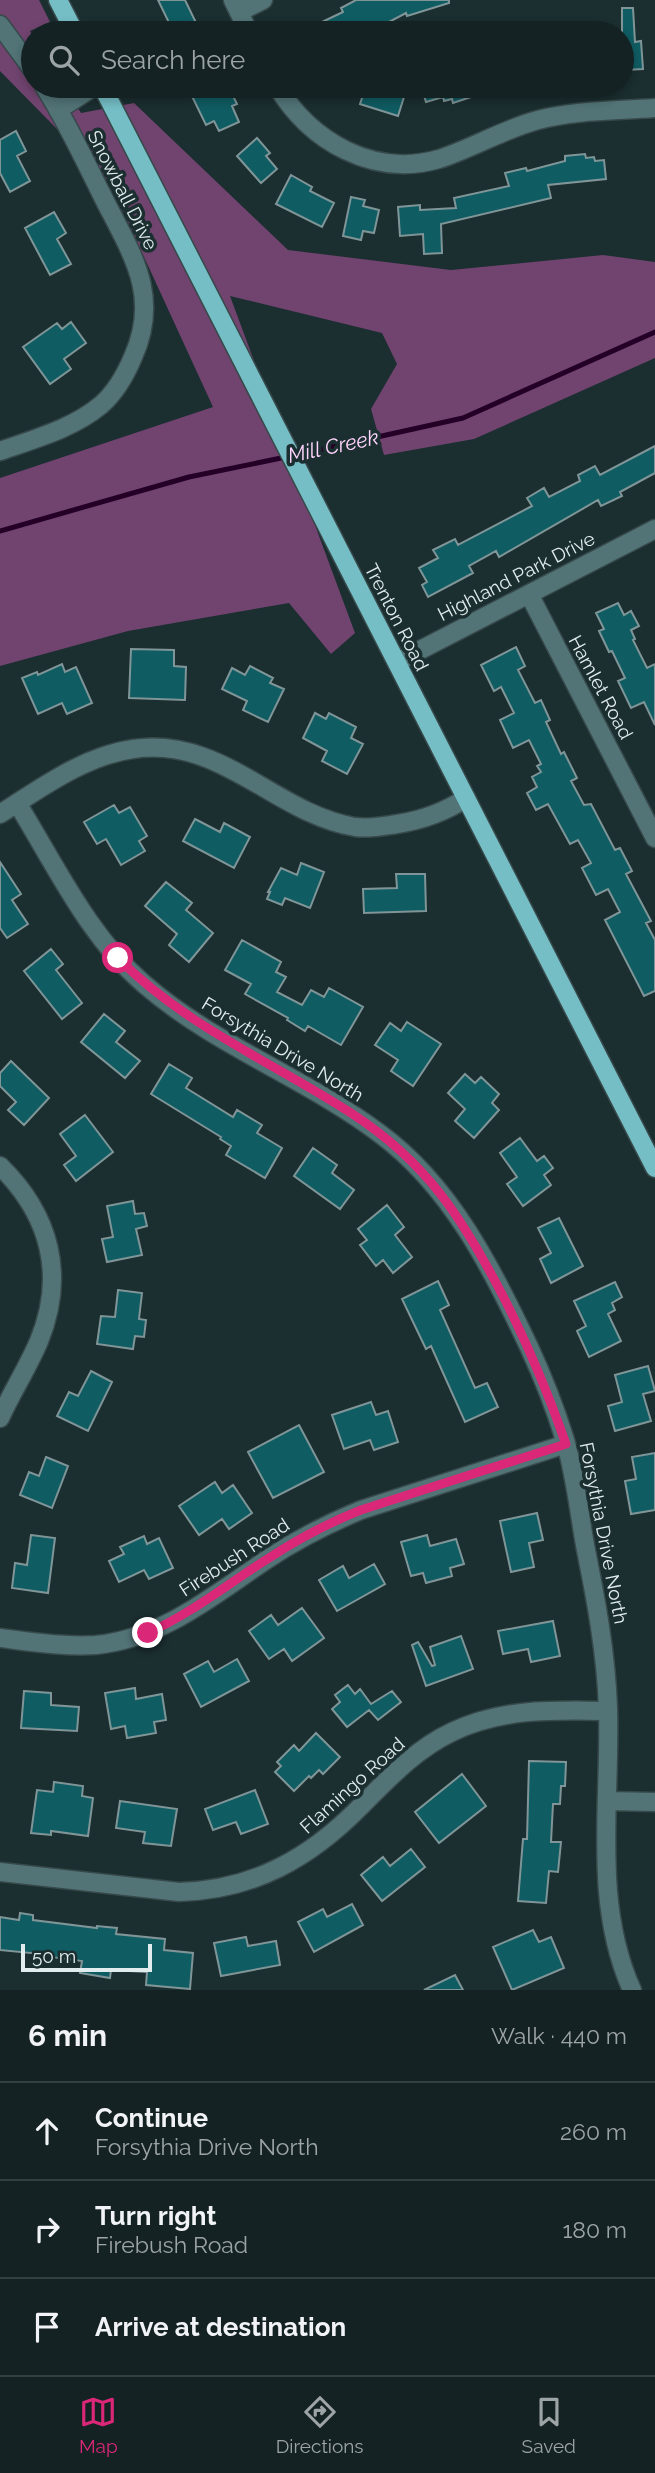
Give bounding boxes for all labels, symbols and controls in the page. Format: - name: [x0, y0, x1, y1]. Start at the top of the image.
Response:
- search box: [21, 21, 634, 98]
- icon: search: [45, 41, 83, 79]
- text: Search here: [101, 45, 245, 75]
- street label: Snowball Drive: [83, 127, 163, 253]
- water label: Mill Creek: [285, 424, 381, 468]
- street label: Highland Park Drive: [434, 527, 598, 625]
- street label: Trenton Road: [361, 560, 433, 674]
- street label: Hamlet Road: [564, 631, 638, 743]
- route start: [102, 942, 133, 973]
- street label: Forsythia Drive North: [198, 992, 368, 1106]
- street label: Forsythia Drive North: [576, 1440, 632, 1626]
- street label: Firebush Road: [175, 1513, 293, 1601]
- route end: [132, 1617, 163, 1648]
- street label: Flamingo Road: [295, 1732, 409, 1838]
- scale bar: [21, 1941, 152, 1973]
- text: 50 m: [32, 1945, 76, 1967]
- text: 6 min: [28, 2018, 107, 2053]
- text: Walk · 440 m: [491, 2022, 627, 2049]
- text: Continue: [95, 2103, 208, 2133]
- icon: ahead: [28, 2112, 66, 2150]
- text: 260 m: [560, 2118, 627, 2145]
- text: Forsythia Drive North: [95, 2133, 319, 2160]
- text: Turn right: [95, 2201, 216, 2231]
- icon: right: [28, 2210, 66, 2248]
- text: 180 m: [562, 2216, 627, 2243]
- text: Firebush Road: [95, 2231, 248, 2258]
- icon: arrive: [28, 2308, 66, 2346]
- text: Arrive at destination: [95, 2312, 346, 2342]
- tab: Map: [79, 2393, 118, 2457]
- tab: Directions: [276, 2393, 364, 2457]
- tab: Saved: [522, 2393, 576, 2457]

